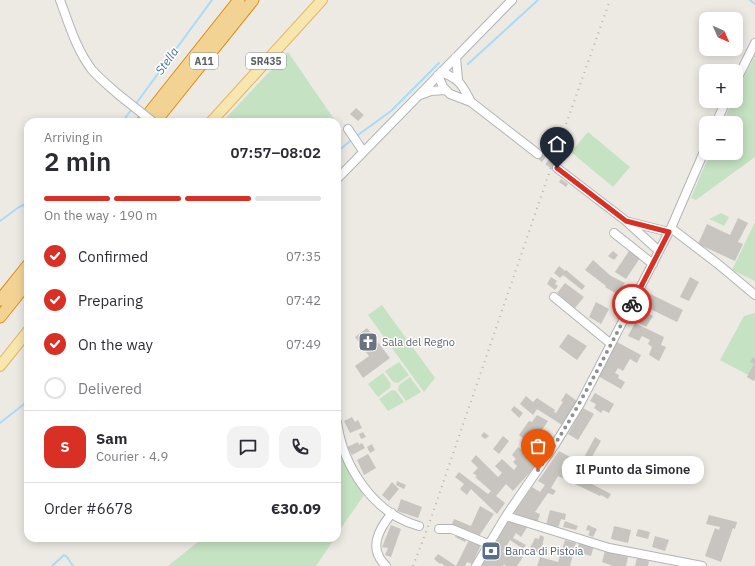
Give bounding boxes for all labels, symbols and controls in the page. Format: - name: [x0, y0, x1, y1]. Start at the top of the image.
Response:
- north arrow: [699, 12, 743, 56]
- map controls: [699, 12, 743, 160]
- water label: Stella: [152, 44, 182, 77]
- road number: A11: [190, 53, 218, 69]
- road number: SR435: [246, 53, 286, 69]
- button: +: [699, 64, 743, 108]
- button: −: [699, 116, 743, 160]
- pin: [540, 127, 574, 168]
- text: Arriving in: [44, 129, 103, 146]
- icon: home: [546, 133, 568, 155]
- text: 07:57–08:02: [231, 143, 321, 162]
- text: 2 min: [44, 144, 111, 178]
- text: On the way · 190 m: [44, 207, 157, 224]
- icon: check: [44, 245, 66, 267]
- text: Confirmed: [78, 247, 148, 266]
- text: 07:35: [286, 248, 321, 265]
- courier: [612, 284, 652, 324]
- icon: check: [44, 289, 66, 311]
- text: Preparing: [78, 291, 143, 310]
- text: 07:42: [286, 292, 321, 309]
- icon: bike: [621, 293, 643, 315]
- church icon: Sala del Regno: [357, 331, 379, 353]
- icon: check: [44, 333, 66, 355]
- text: On the way: [78, 335, 153, 354]
- place label: Sala del Regno: [382, 335, 455, 349]
- text: 07:49: [286, 336, 321, 353]
- text: Delivered: [78, 379, 142, 398]
- button: chat: [227, 426, 269, 468]
- button: phone: [279, 426, 321, 468]
- text: Sam: [96, 429, 127, 448]
- pin: [521, 429, 555, 470]
- icon: bag: [527, 435, 549, 457]
- text: S: [60, 437, 70, 456]
- text: Courier · 4.9: [96, 448, 168, 465]
- callout: Il Punto da Simone: [562, 456, 704, 484]
- text: Il Punto da Simone: [576, 461, 690, 478]
- text: Order #6678: [44, 499, 133, 518]
- text: €30.09: [271, 499, 321, 518]
- bank icon: Banca di Pistoia: [480, 540, 502, 562]
- place label: Banca di Pistoia: [505, 544, 583, 558]

